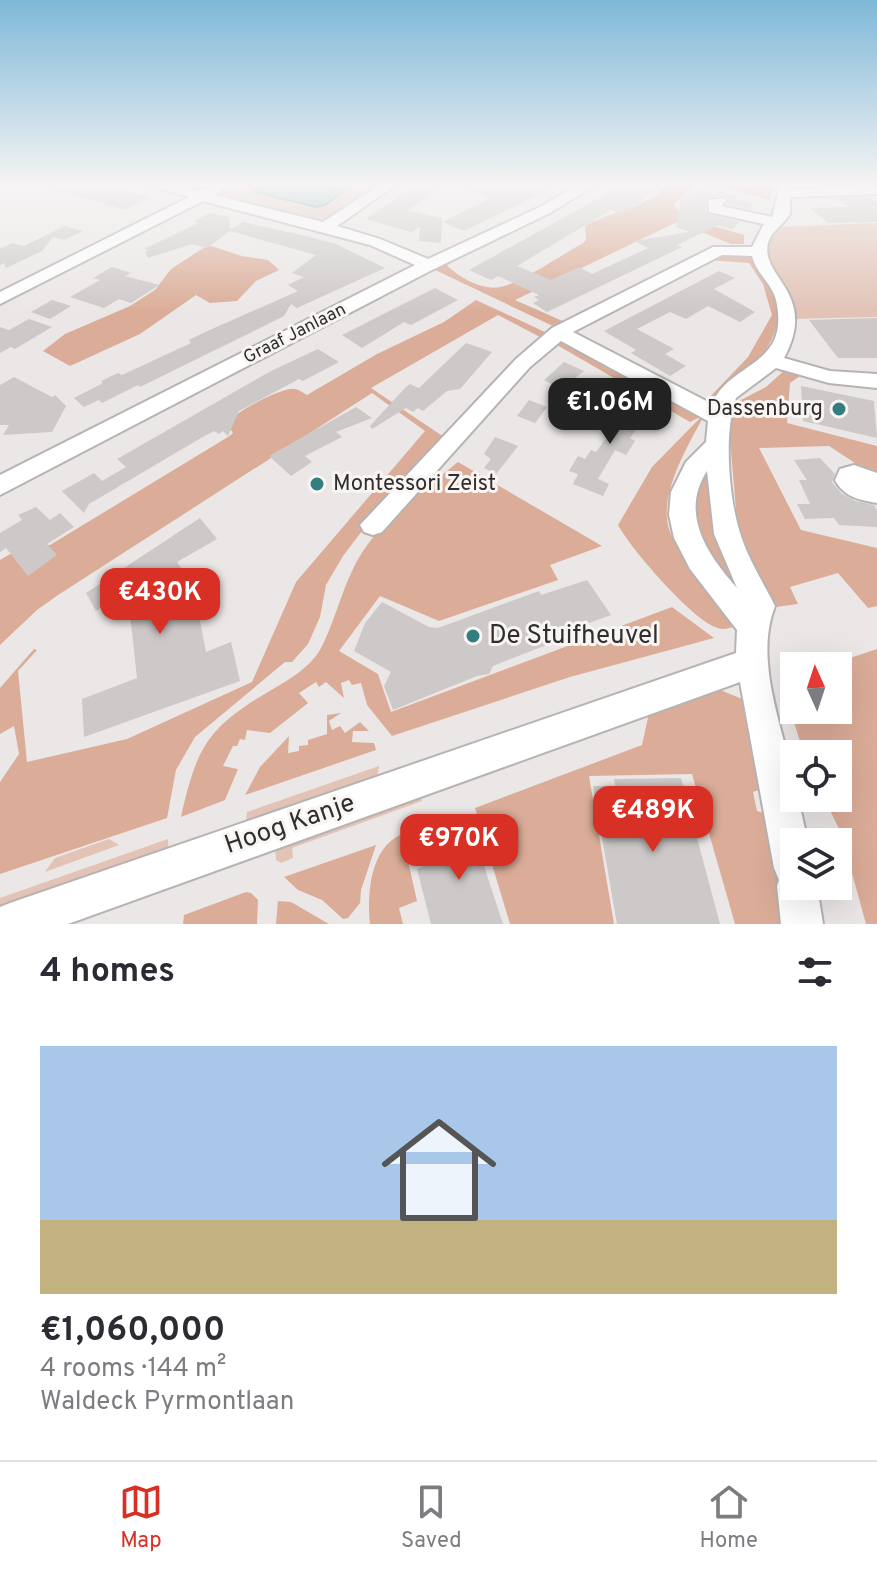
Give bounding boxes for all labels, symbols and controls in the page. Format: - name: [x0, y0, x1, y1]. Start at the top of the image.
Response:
- street label: Graaf Janlaan: [240, 298, 350, 370]
- pin: €1.06M: [545, 378, 675, 446]
- text: €1.06M: [566, 387, 654, 420]
- place label: Dassenburg: [707, 396, 823, 423]
- marker: Dassenburg: [830, 400, 848, 418]
- place label: Montessori Zeist: [333, 471, 496, 498]
- marker: Montessori Zeist: [308, 475, 326, 493]
- pin: €430K: [104, 568, 216, 636]
- text: €430K: [118, 577, 202, 610]
- place label: De Stuifheuvel: [489, 620, 659, 653]
- marker: De Stuifheuvel: [464, 627, 482, 645]
- north arrow: [780, 652, 852, 724]
- map controls: [780, 652, 852, 900]
- button: locate: [780, 740, 852, 812]
- pin: €489K: [597, 786, 709, 854]
- street label: Hoog Kanje: [220, 787, 360, 863]
- text: €489K: [611, 795, 695, 828]
- pin: €970K: [403, 814, 515, 882]
- text: €970K: [418, 823, 500, 856]
- button: layers: [780, 828, 852, 900]
- icon: filters: [793, 950, 837, 994]
- text: 4 homes: [40, 951, 175, 994]
- icon: home: [367, 1098, 511, 1242]
- text: €1,060,000: [40, 1310, 225, 1353]
- text: 4 rooms · 144 m²: [40, 1353, 226, 1386]
- text: Waldeck Pyrmontlaan: [40, 1386, 295, 1419]
- tab: Map: [119, 1480, 163, 1555]
- tab: Saved: [401, 1480, 462, 1555]
- tab: Home: [700, 1480, 758, 1555]

